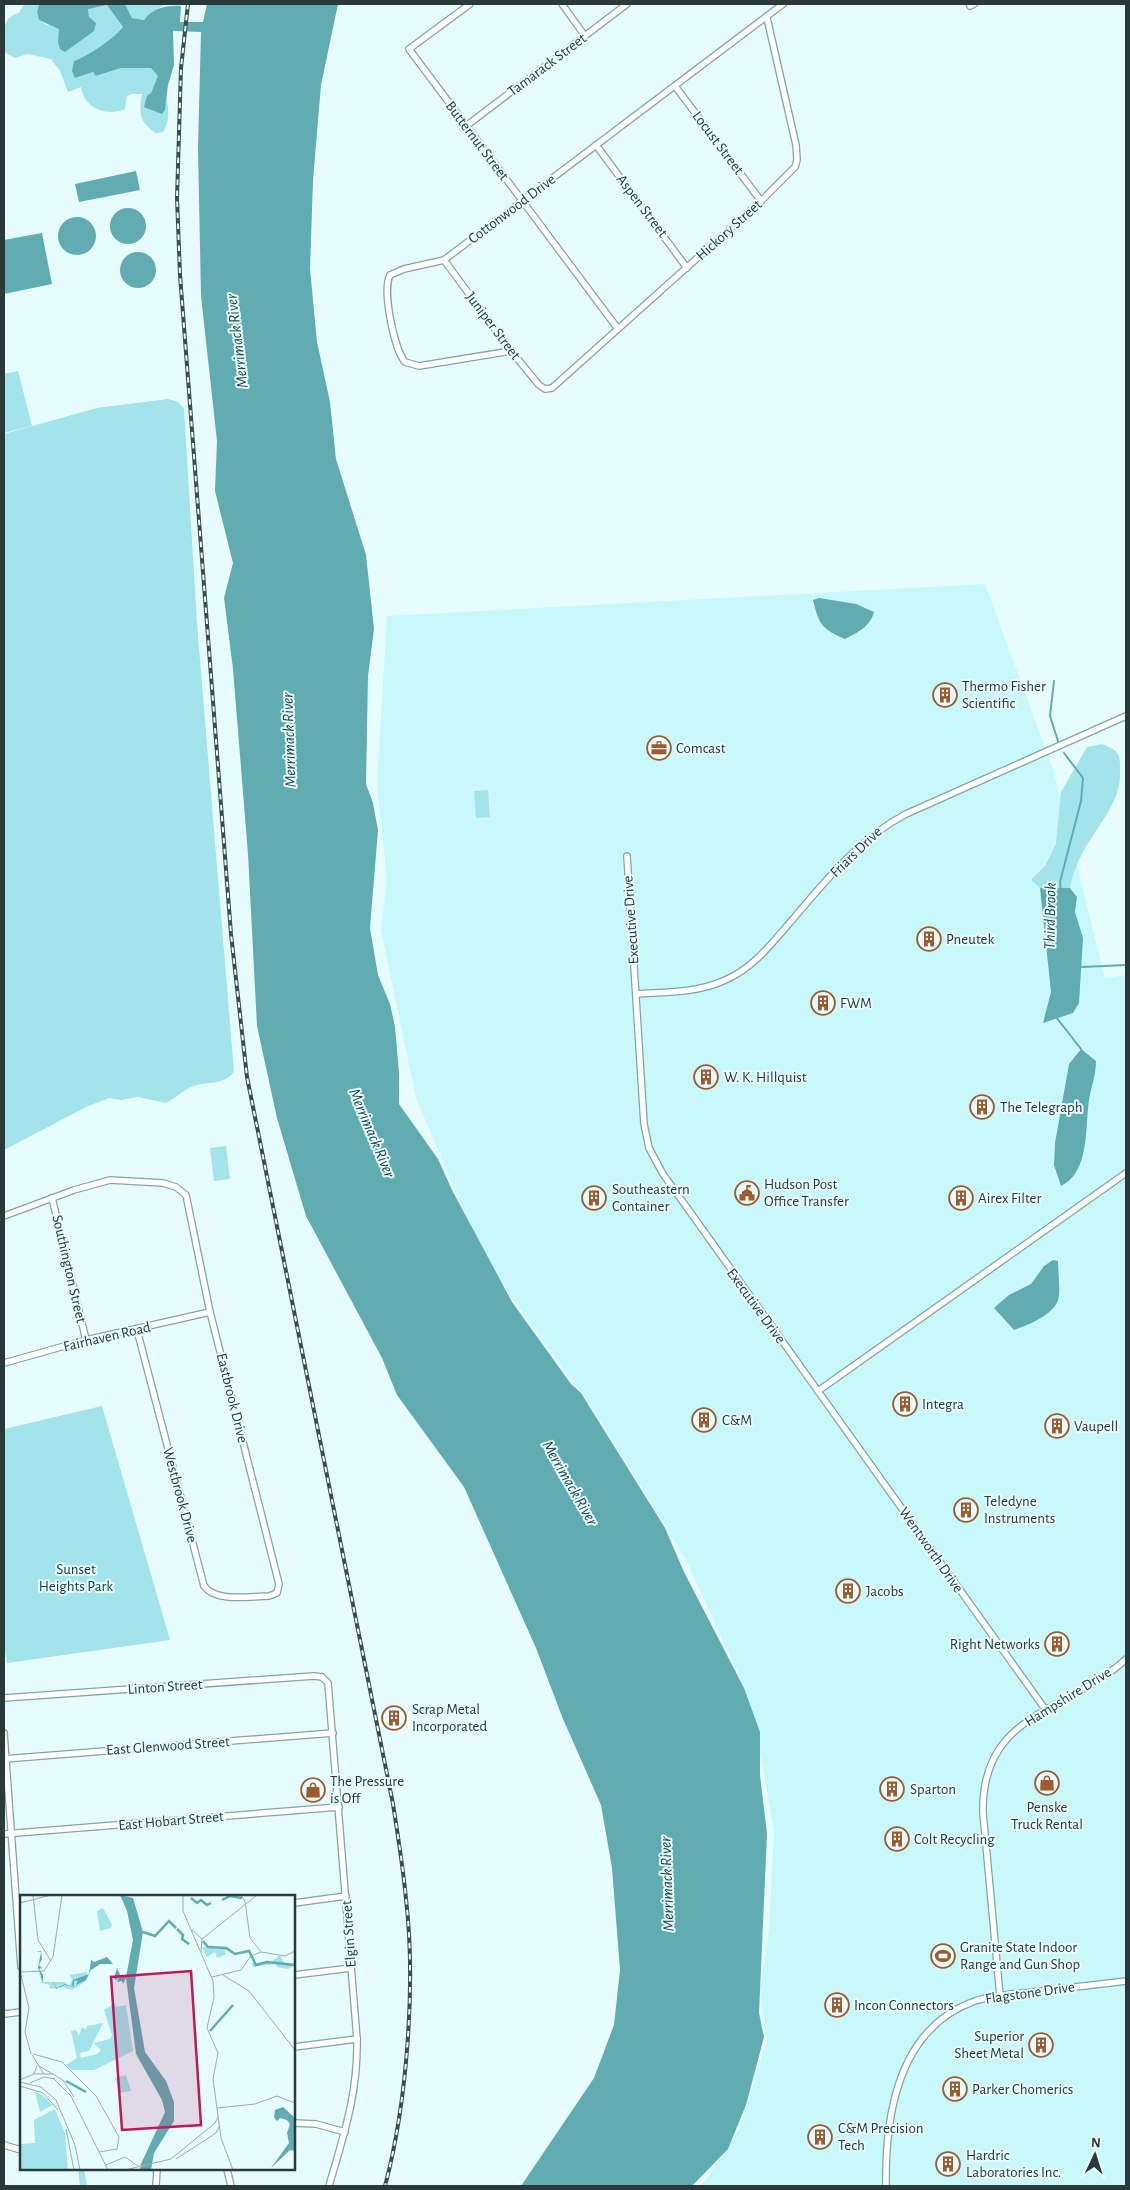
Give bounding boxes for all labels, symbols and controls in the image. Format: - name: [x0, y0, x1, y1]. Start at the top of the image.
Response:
- street label: Tamarack Street: [505, 31, 589, 99]
- street label: Butternut Street: [442, 99, 512, 184]
- street label: Locust Street: [689, 109, 747, 178]
- street label: Cottonwood Drive: [466, 171, 558, 247]
- street label: Aspen Street: [614, 172, 670, 240]
- street label: Hickory Street: [693, 197, 765, 263]
- street label: Juniper Street: [463, 289, 523, 363]
- water label: Merrimack River: [223, 292, 251, 389]
- place label: Thermo Fisher Scientific: [962, 679, 1046, 711]
- building icon: Thermo Fisher Scientific: [932, 682, 958, 708]
- water label: Merrimack River: [279, 692, 299, 788]
- office icon: Comcast: [646, 735, 672, 761]
- place label: Comcast: [676, 741, 726, 756]
- street label: Friars Drive: [827, 824, 885, 880]
- street label: Executive Drive: [620, 875, 642, 965]
- water label: Third Brook: [1041, 882, 1059, 950]
- building icon: Pneutek: [916, 926, 942, 952]
- place label: Pneutek: [946, 932, 994, 947]
- building icon: FWM: [810, 990, 836, 1016]
- place label: FWM: [840, 996, 872, 1011]
- building icon: W. K. Hillquist: [693, 1064, 719, 1090]
- place label: W. K. Hillquist: [724, 1070, 807, 1085]
- water label: Merrimack River: [346, 1086, 398, 1180]
- building icon: The Telegraph: [969, 1094, 995, 1120]
- place label: The Telegraph: [1000, 1100, 1083, 1115]
- place label: Hudson Post Office Transfer: [764, 1177, 849, 1209]
- public building icon: Hudson Post Office Transfer: [734, 1180, 760, 1206]
- place label: Southeastern Container: [612, 1182, 690, 1214]
- building icon: Southeastern Container: [581, 1185, 607, 1211]
- building icon: Airex Filter: [948, 1185, 974, 1211]
- place label: Airex Filter: [978, 1191, 1041, 1206]
- street label: Southington Street: [49, 1214, 89, 1325]
- street label: Executive Drive: [724, 1266, 788, 1346]
- street label: Fairhaven Road: [62, 1320, 152, 1354]
- street label: Eastbrook Drive: [214, 1352, 250, 1444]
- building icon: Integra: [892, 1391, 918, 1417]
- place label: Integra: [922, 1397, 964, 1412]
- building icon: C&M: [691, 1407, 717, 1433]
- place label: C&M: [722, 1413, 752, 1428]
- building icon: Vaupell: [1044, 1413, 1070, 1439]
- place label: Vaupell: [1074, 1419, 1118, 1434]
- water label: Merrimack River: [539, 1438, 601, 1529]
- street label: Westbrook Drive: [160, 1446, 200, 1544]
- place label: Teledyne Instruments: [984, 1494, 1055, 1526]
- building icon: Teledyne Instruments: [953, 1497, 979, 1523]
- street label: Wentworth Drive: [896, 1505, 966, 1595]
- park label: Sunset Heights Park: [39, 1562, 113, 1594]
- building icon: Jacobs: [835, 1578, 861, 1604]
- place label: Jacobs: [866, 1584, 904, 1599]
- building icon: Right Networks: [1044, 1631, 1070, 1657]
- place label: Right Networks: [950, 1637, 1040, 1652]
- street label: Hampshire Drive: [1022, 1664, 1114, 1730]
- street label: Linton Street: [127, 1677, 203, 1697]
- place label: Scrap Metal Incorporated: [412, 1702, 487, 1734]
- building icon: Scrap Metal Incorporated: [381, 1705, 407, 1731]
- street label: East Glenwood Street: [106, 1734, 230, 1758]
- shop icon: Penske Truck Rental: [1034, 1770, 1060, 1796]
- place label: The Pressure is Off: [330, 1774, 404, 1806]
- building icon: Sparton: [879, 1776, 905, 1802]
- shop icon: The Pressure is Off: [300, 1777, 326, 1803]
- place label: Sparton: [910, 1782, 956, 1797]
- place label: Penske Truck Rental: [1011, 1800, 1083, 1832]
- street label: East Hobart Street: [118, 1809, 225, 1833]
- building icon: Colt Recycling: [884, 1826, 910, 1852]
- place label: Colt Recycling: [914, 1832, 995, 1847]
- water label: Merrimack River: [657, 1836, 677, 1932]
- inset map: [20, 1895, 295, 2170]
- street label: Elgin Street: [339, 1900, 359, 1968]
- place label: Granite State Indoor Range and Gun Shop: [960, 1940, 1080, 1972]
- sports icon: Granite State Indoor Range and Gun Shop: [930, 1943, 956, 1969]
- street label: Flagstone Drive: [984, 1979, 1076, 2007]
- building icon: Incon Connectors: [824, 1992, 850, 2018]
- place label: Incon Connectors: [854, 1998, 954, 2013]
- place label: Superior Sheet Metal: [954, 2029, 1024, 2061]
- building icon: Superior Sheet Metal: [1028, 2032, 1054, 2058]
- building icon: Parker Chomerics: [942, 2076, 968, 2102]
- place label: Parker Chomerics: [972, 2082, 1073, 2097]
- place label: C&M Precision Tech: [838, 2121, 923, 2153]
- building icon: C&M Precision Tech: [807, 2124, 833, 2150]
- north arrow: [1070, 2130, 1120, 2180]
- text: N: [1090, 2136, 1101, 2150]
- place label: Hardric Laboratories Inc.: [966, 2148, 1061, 2180]
- building icon: Hardric Laboratories Inc.: [935, 2151, 961, 2177]

